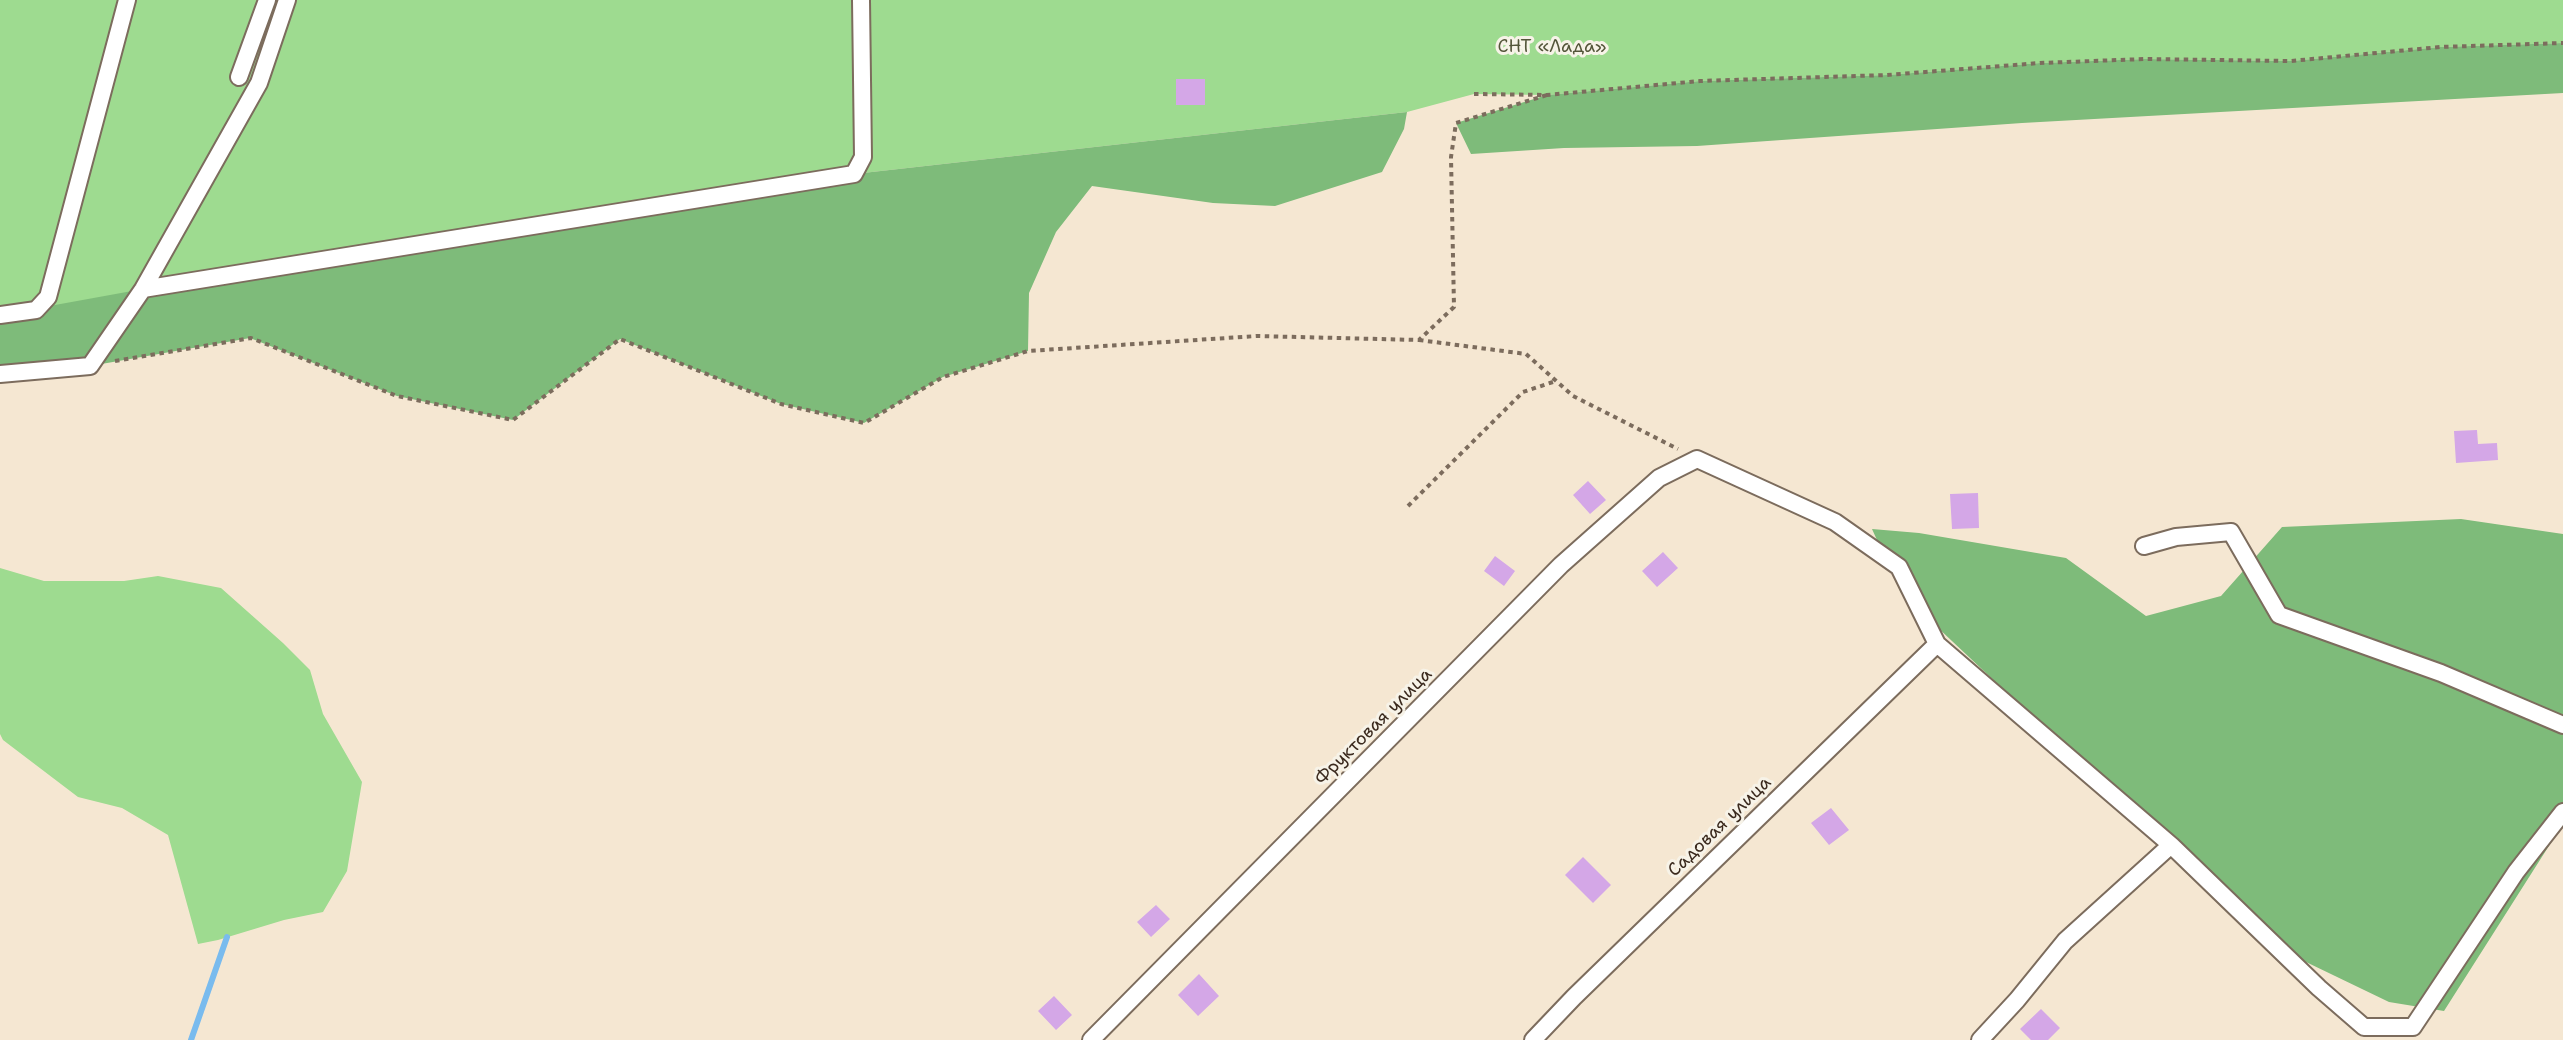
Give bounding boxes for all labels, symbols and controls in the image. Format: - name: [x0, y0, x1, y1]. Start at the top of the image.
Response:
- park label: СНТ «Лада»: [1497, 36, 1607, 58]
- street label: Фруктовая улица: [1311, 664, 1437, 790]
- street label: Садовая улица: [1664, 772, 1776, 882]

